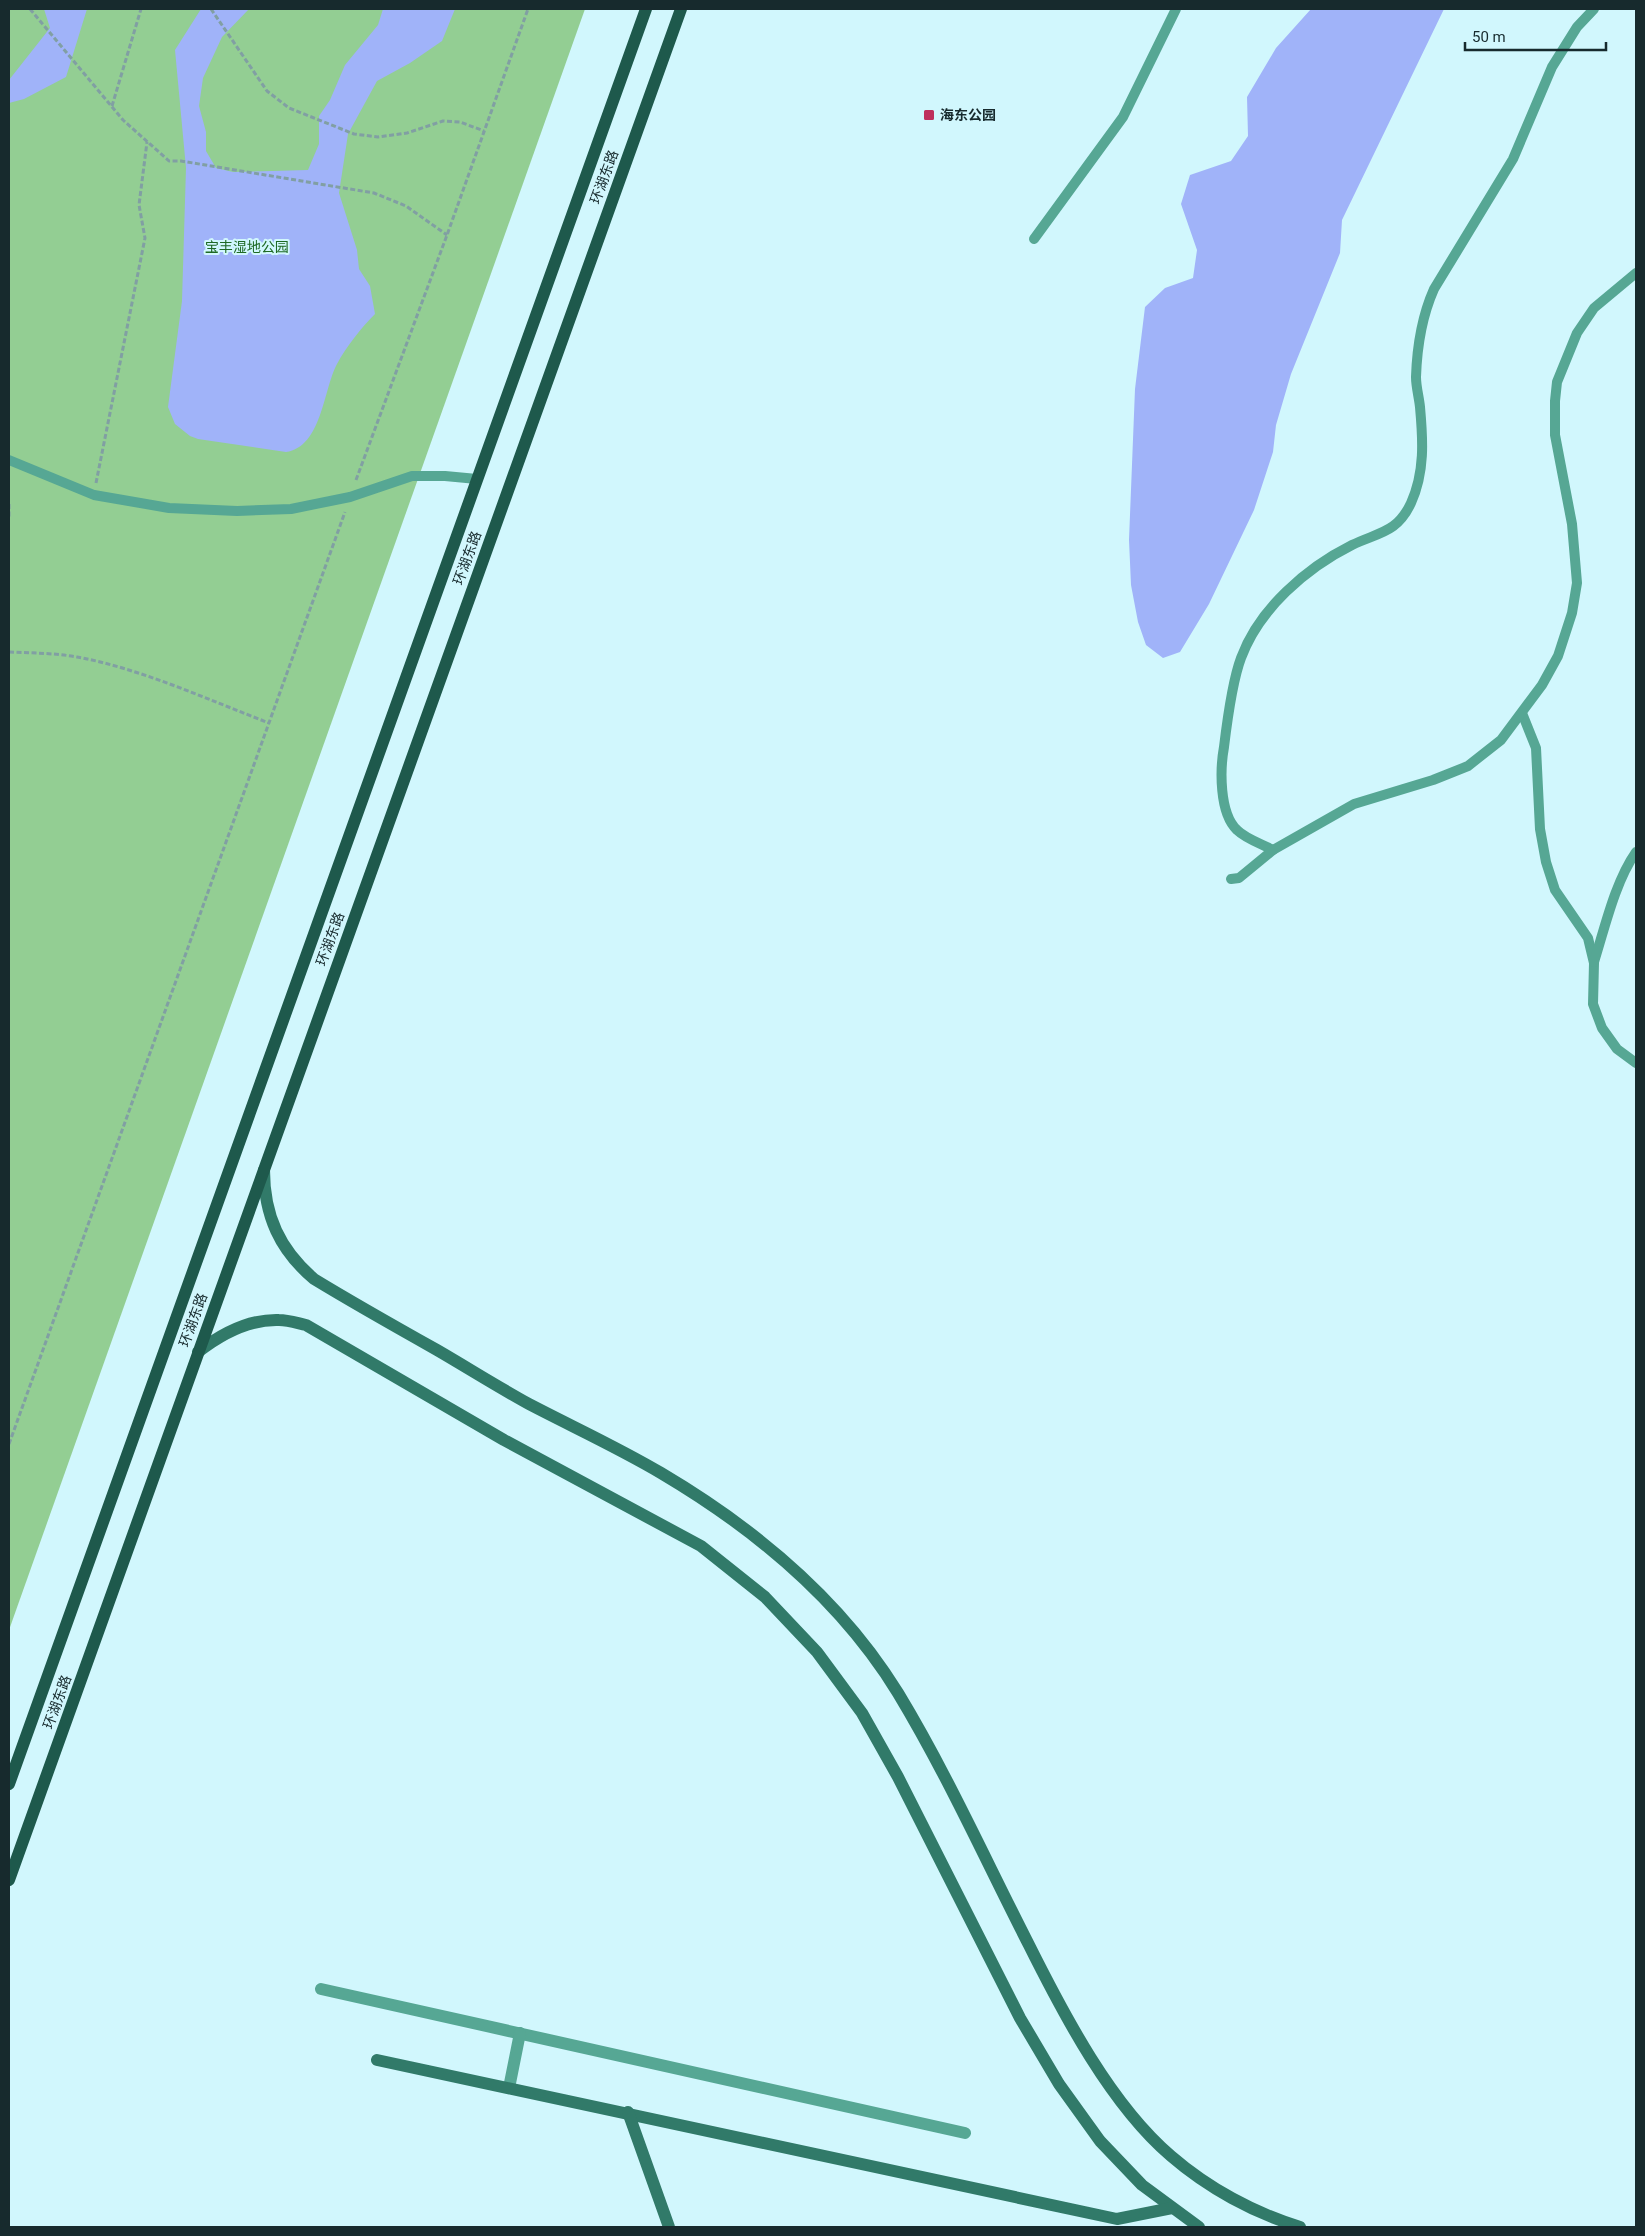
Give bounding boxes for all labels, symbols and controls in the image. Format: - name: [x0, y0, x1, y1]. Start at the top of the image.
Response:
- scale bar: [1465, 20, 1606, 52]
- text: 50 m: [1472, 28, 1506, 46]
- place label: 海东公园: [940, 107, 996, 123]
- marker: 海东公园: [922, 108, 936, 122]
- street label: 环湖东路: [587, 148, 621, 206]
- park label: 宝丰湿地公园: [205, 239, 289, 255]
- street label: 环湖东路: [450, 529, 484, 587]
- street label: 环湖东路: [313, 910, 347, 968]
- street label: 环湖东路: [176, 1291, 210, 1349]
- street label: 环湖东路: [40, 1673, 74, 1731]

